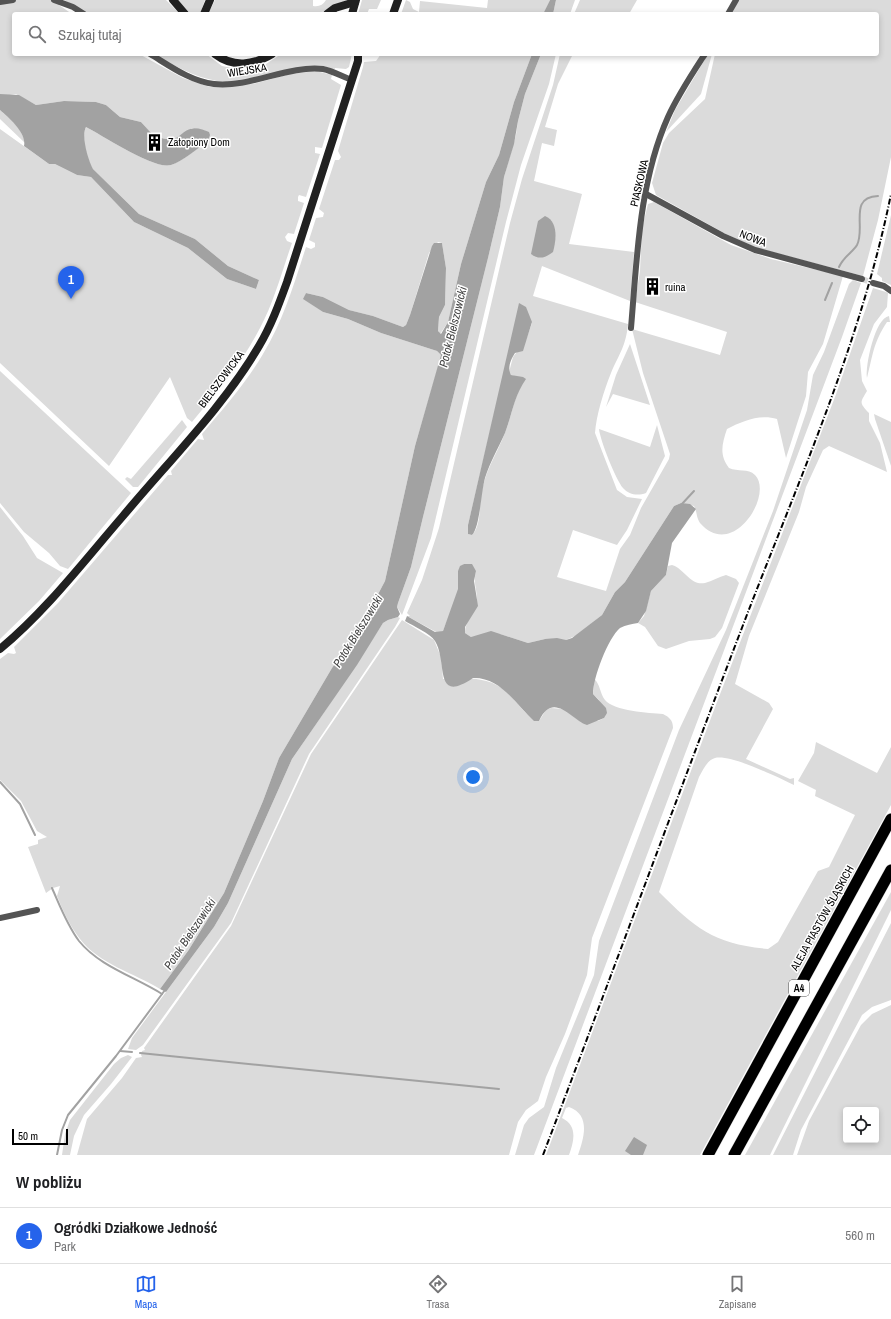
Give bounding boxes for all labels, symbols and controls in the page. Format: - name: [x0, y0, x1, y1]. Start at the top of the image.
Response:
- search box: [12, 12, 879, 56]
- icon: search: [26, 23, 48, 45]
- text: Szukaj tutaj: [58, 24, 122, 45]
- street label: WIEJSKA: [226, 60, 269, 80]
- building icon: Zatopiony Dom: [145, 132, 165, 152]
- place label: Zatopiony Dom: [168, 135, 230, 149]
- street label: PIASKOWA: [627, 157, 651, 208]
- street label: NOWA: [738, 226, 769, 250]
- pin: 1: [58, 266, 84, 299]
- building icon: ruina: [642, 277, 662, 297]
- place label: ruina: [665, 280, 686, 294]
- water label: Potok Bielszowicki: [435, 285, 471, 369]
- street label: BIELSZOWICKA: [195, 347, 248, 410]
- water label: Potok Bielszowicki: [329, 592, 387, 670]
- your location: [463, 767, 483, 787]
- street label: ALEJA PIASTÓW ŚLĄSKICH: [787, 863, 857, 974]
- water label: Potok Bielszowicki: [160, 895, 220, 973]
- road number: A4: [789, 980, 809, 996]
- map controls: [843, 1107, 879, 1143]
- button: locate: [843, 1107, 879, 1143]
- scale bar: [12, 1127, 68, 1146]
- text: 50 m: [18, 1129, 38, 1143]
- text: W pobliżu: [16, 1170, 82, 1193]
- text: Ogródki Działkowe Jedność: [54, 1217, 217, 1238]
- text: 1: [26, 1227, 32, 1244]
- text: 560 m: [845, 1227, 875, 1244]
- text: Park: [54, 1238, 76, 1255]
- tab: Mapa: [135, 1273, 157, 1311]
- tab: Trasa: [427, 1273, 449, 1311]
- tab: Zapisane: [719, 1273, 756, 1311]

